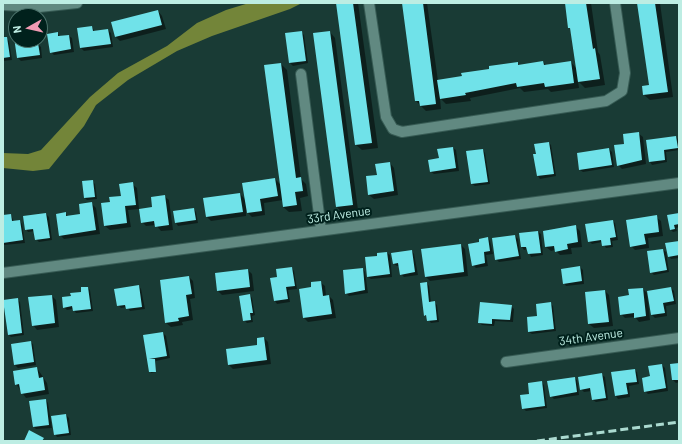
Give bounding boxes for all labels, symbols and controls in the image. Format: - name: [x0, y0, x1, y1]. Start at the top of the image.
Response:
- north arrow: [8, 8, 48, 48]
- text: N: [10, 25, 24, 34]
- street label: 33rd Avenue: [306, 203, 372, 227]
- street label: 34th Avenue: [558, 325, 624, 349]

